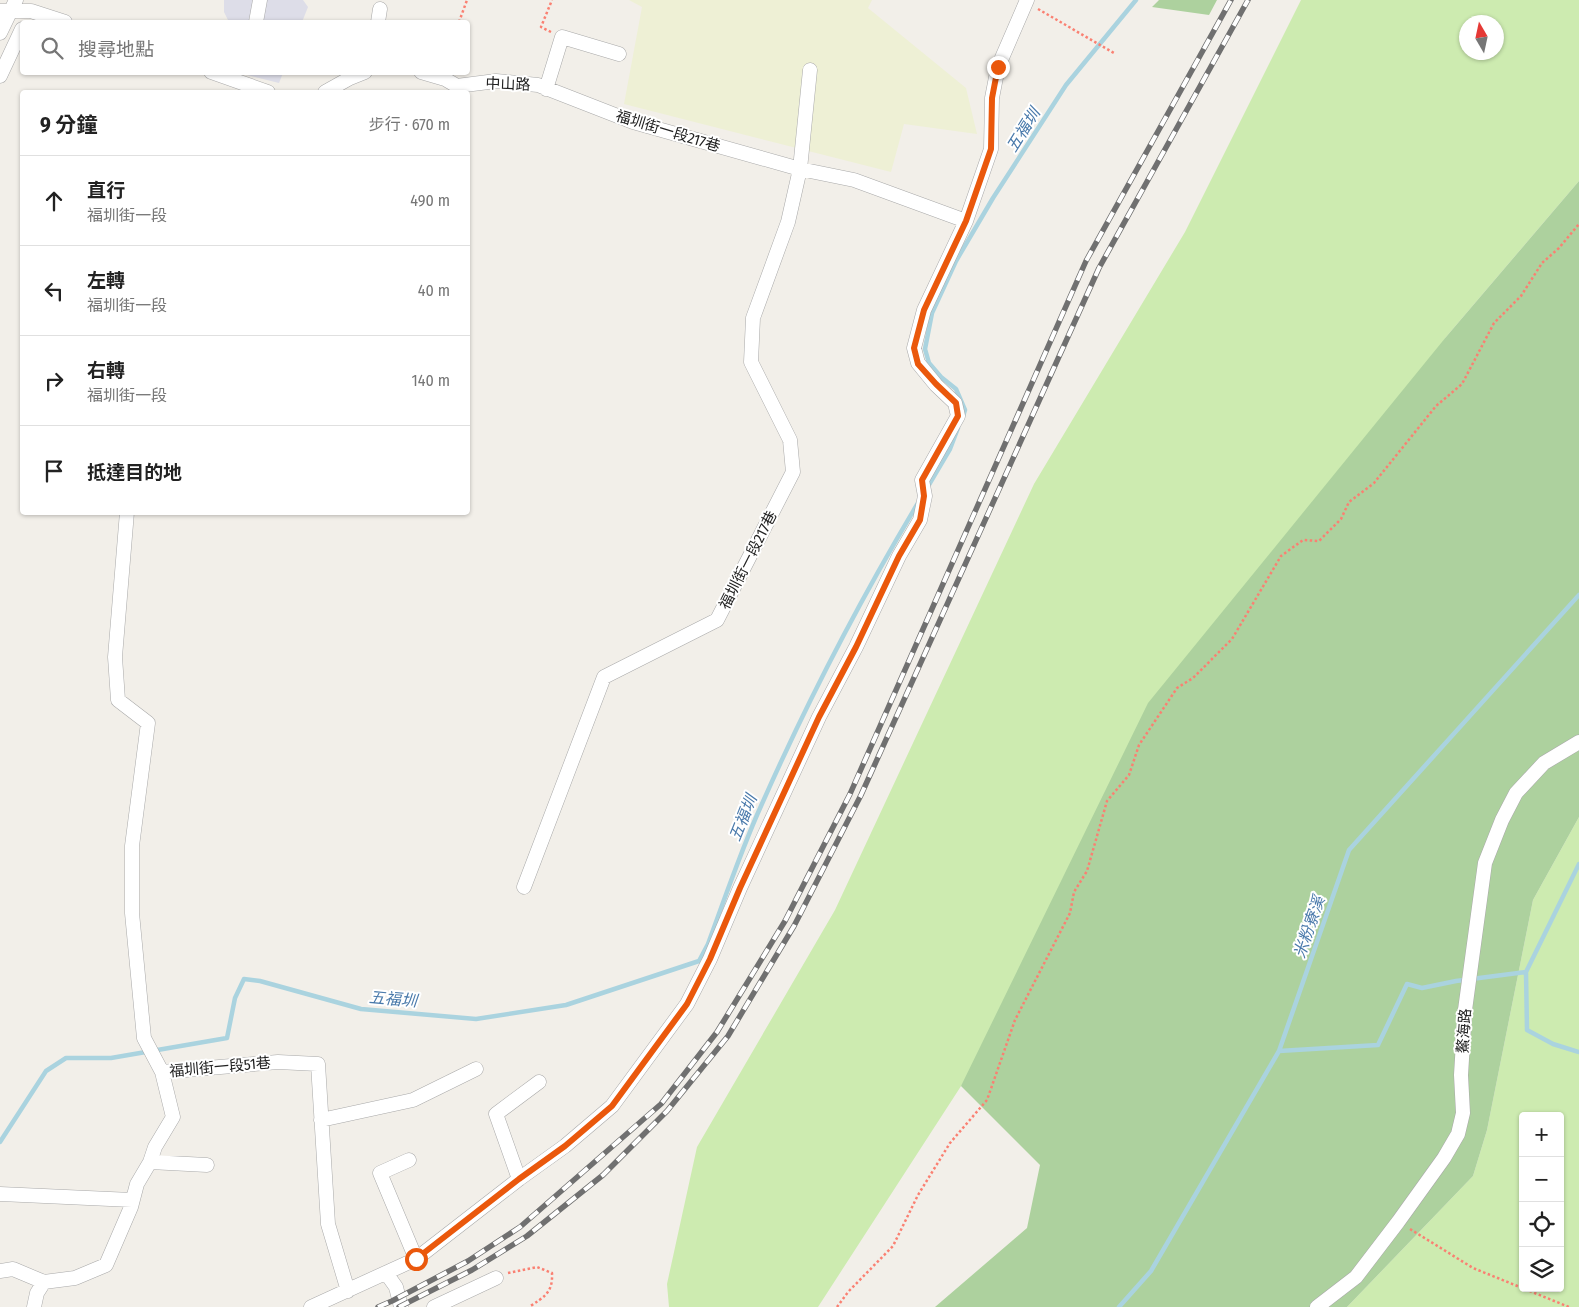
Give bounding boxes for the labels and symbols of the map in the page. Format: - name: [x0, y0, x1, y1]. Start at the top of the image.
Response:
- north arrow: [1459, 15, 1504, 60]
- route end: [987, 56, 1010, 79]
- street label: 中山路: [485, 74, 531, 94]
- water label: 五福圳: [1002, 103, 1045, 155]
- street label: 福圳街一段217巷: [614, 107, 722, 155]
- street label: 福圳街一段217巷: [715, 508, 781, 612]
- water label: 五福圳: [725, 790, 762, 844]
- water label: 米粉寮溪: [1290, 892, 1329, 960]
- water label: 五福圳: [368, 987, 420, 1011]
- street label: 鰲海路: [1453, 1008, 1475, 1054]
- street label: 福圳街一段51巷: [168, 1054, 272, 1080]
- route start: [405, 1248, 428, 1271]

